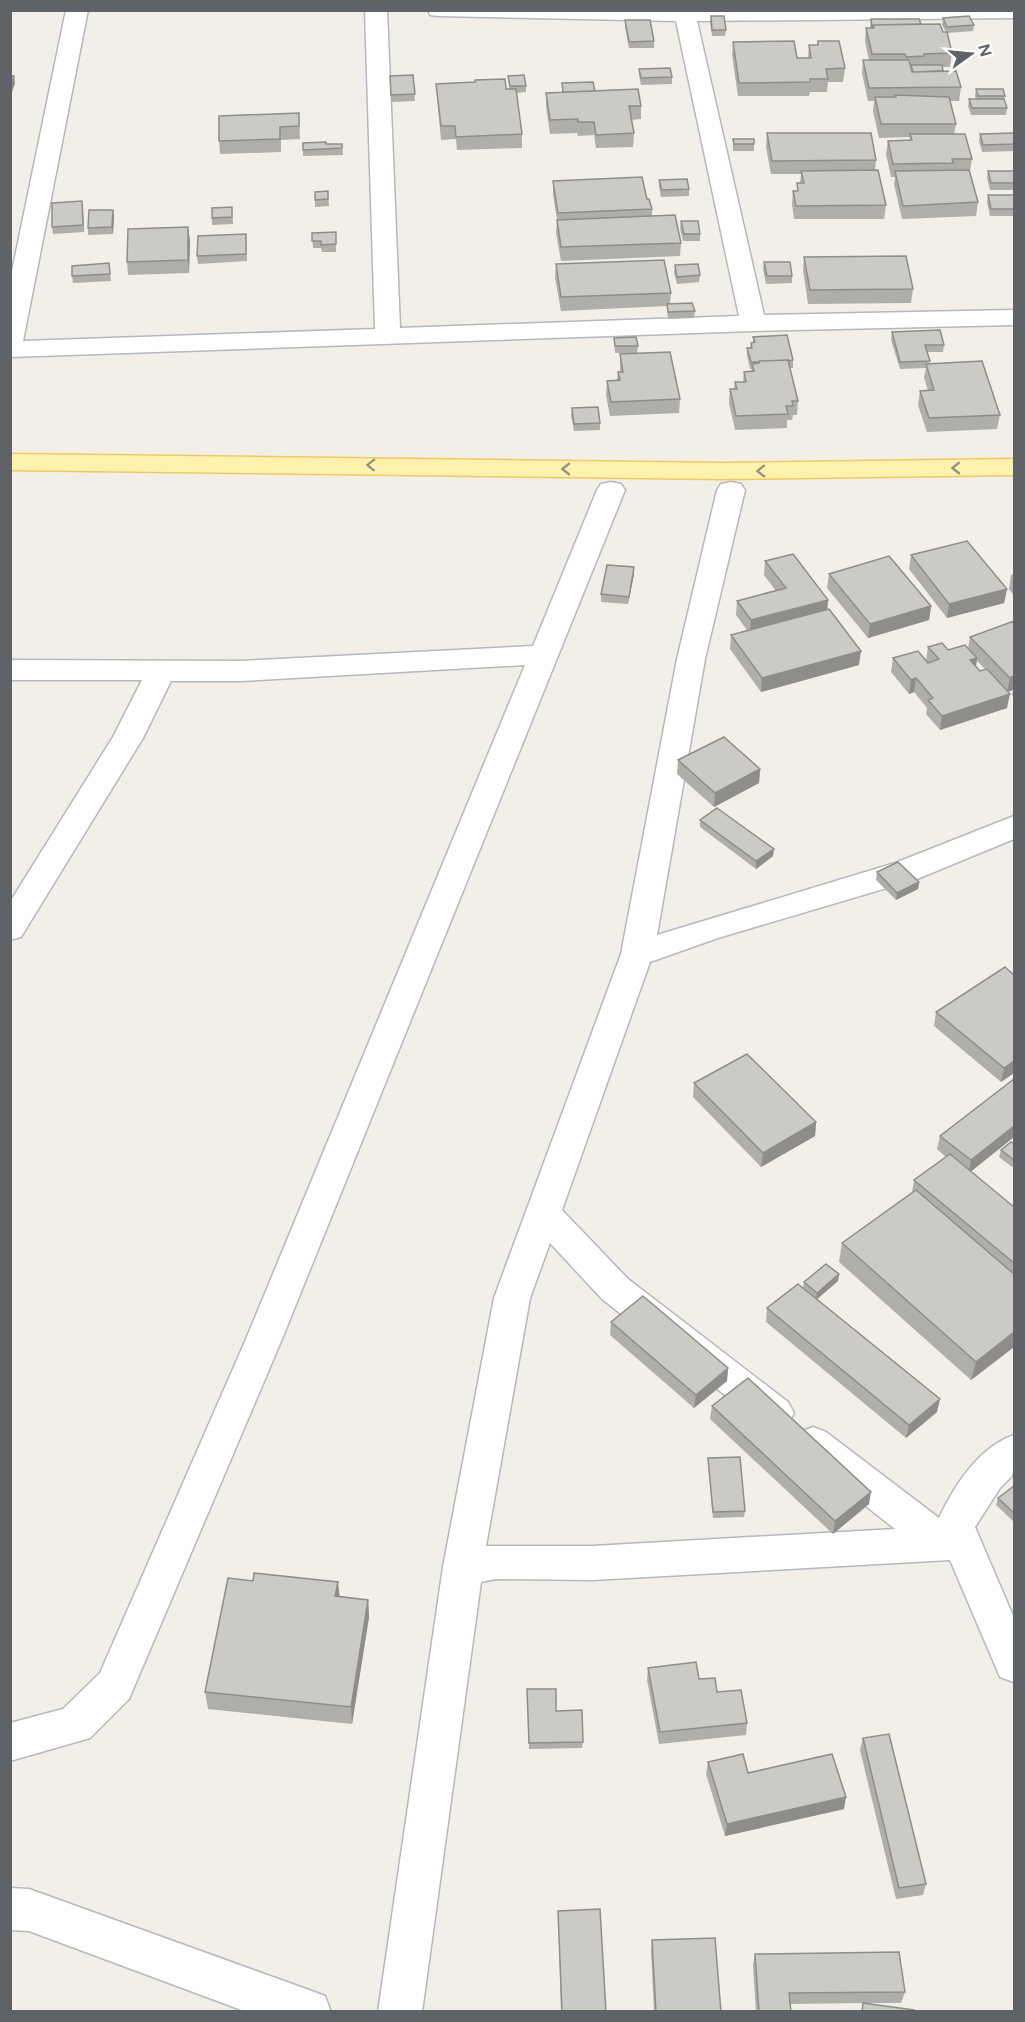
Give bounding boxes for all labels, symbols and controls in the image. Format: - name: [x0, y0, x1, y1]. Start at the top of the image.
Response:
- north arrow: [941, 24, 1001, 84]
- text: N: [974, 42, 996, 59]
- one-way arrow: [367, 459, 376, 472]
- one-way arrow: [952, 462, 961, 474]
- one-way arrow: [562, 463, 571, 475]
- one-way arrow: [757, 465, 766, 477]

